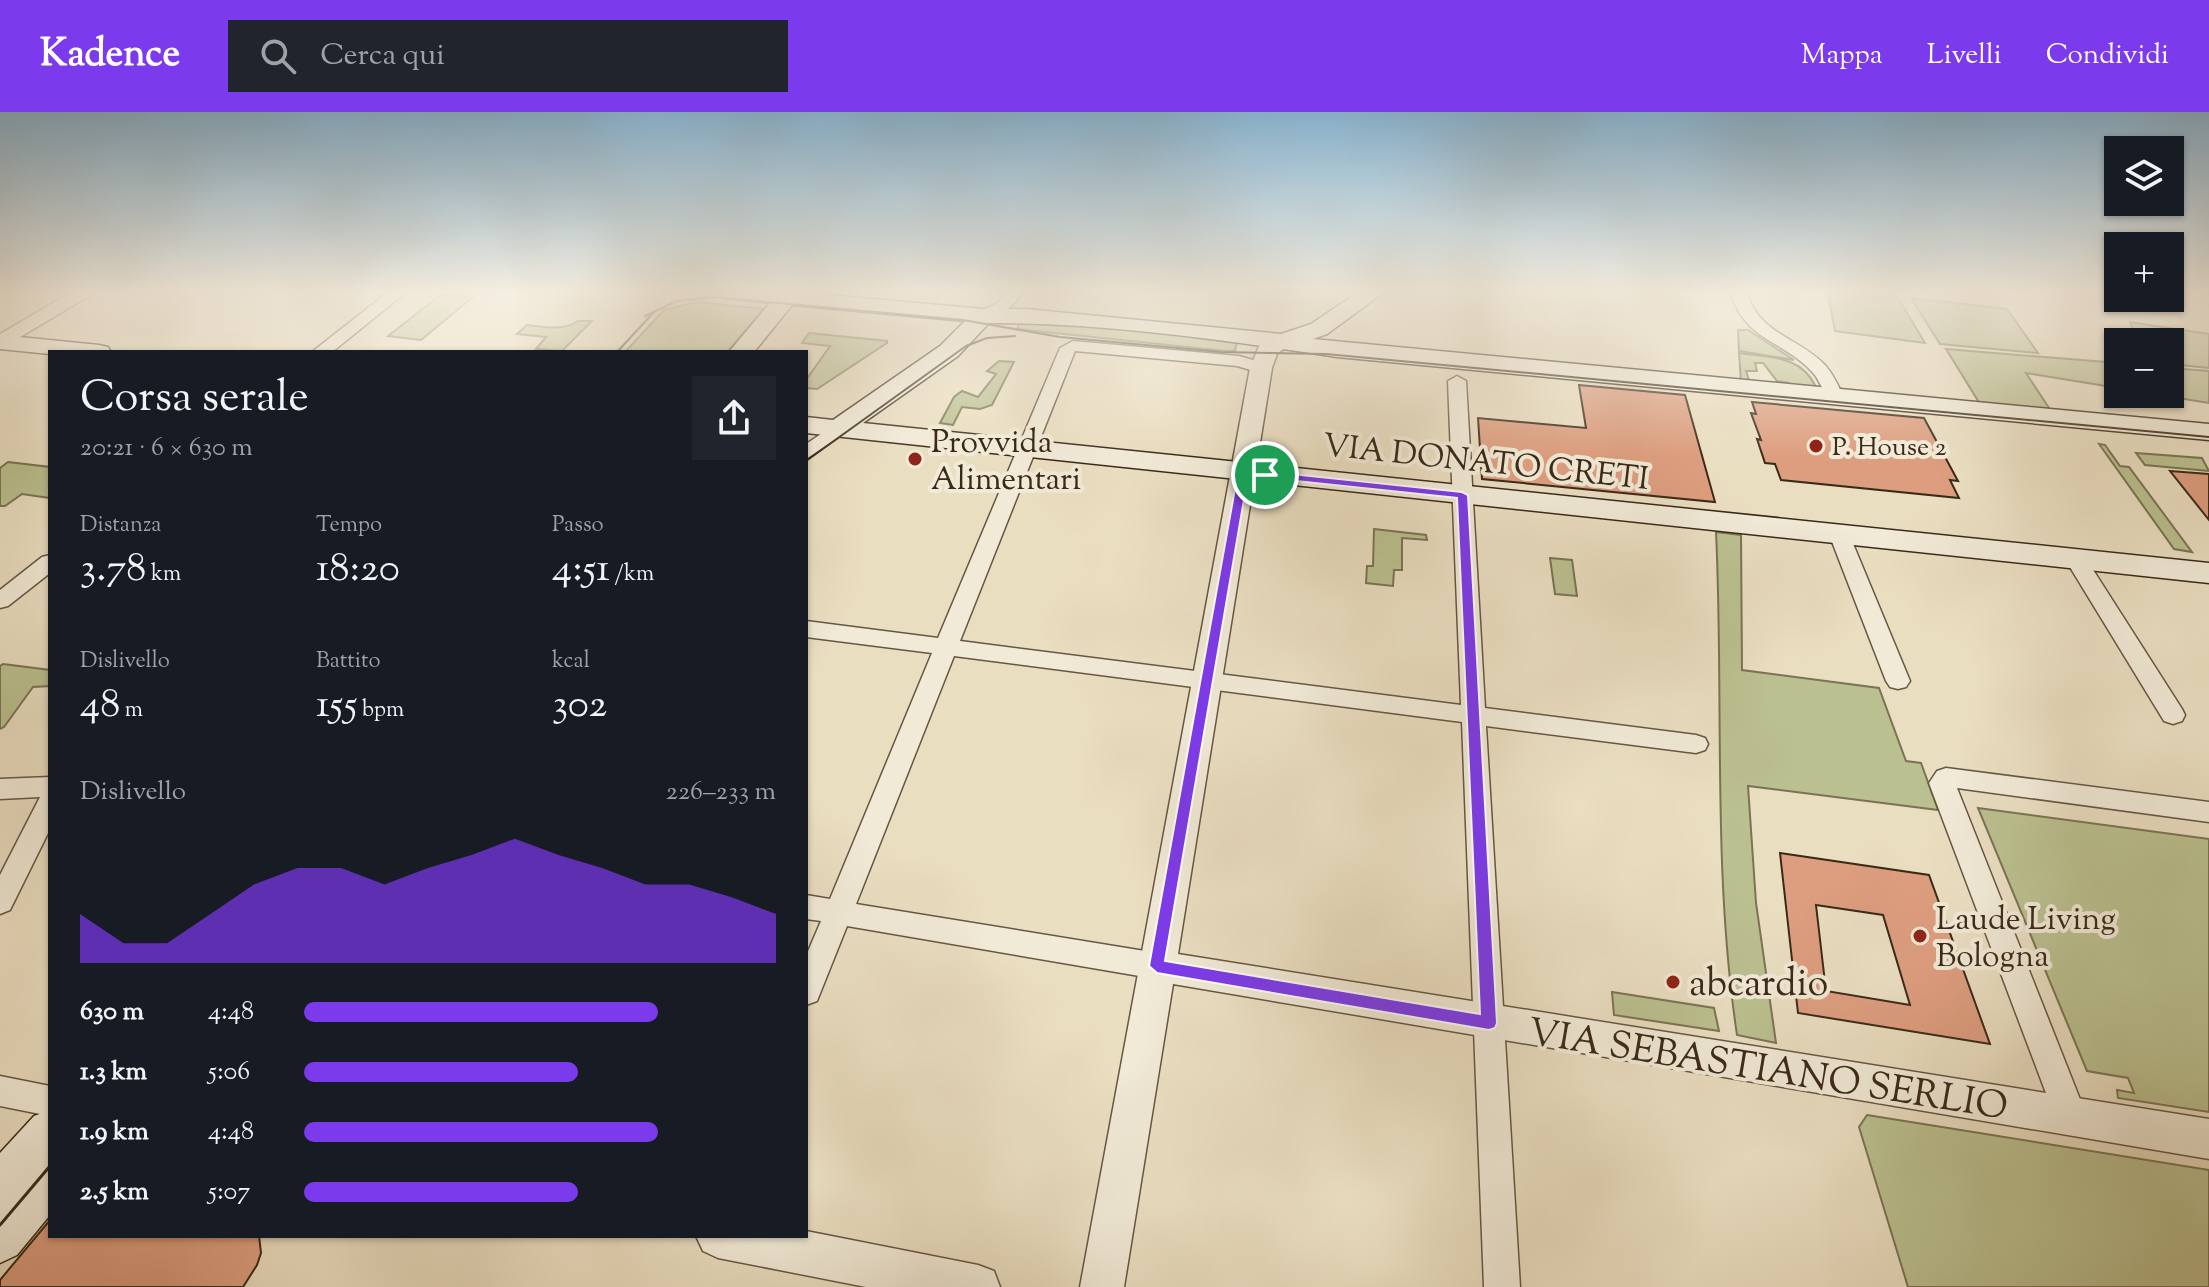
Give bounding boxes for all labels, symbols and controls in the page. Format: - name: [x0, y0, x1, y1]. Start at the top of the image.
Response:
- search box: [228, 20, 788, 92]
- text: Kadence: [40, 29, 180, 83]
- icon: search: [256, 34, 300, 78]
- text: Cerca qui: [320, 35, 445, 78]
- text: Mappa: [1801, 36, 1883, 76]
- text: Livelli: [1927, 36, 2002, 76]
- text: Condividi: [2046, 36, 2169, 76]
- map controls: [2104, 136, 2184, 408]
- button: layers: [2104, 136, 2184, 216]
- button: +: [2104, 232, 2184, 312]
- button: −: [2104, 328, 2184, 408]
- text: Corsa serale: [80, 368, 309, 431]
- button: share: [692, 376, 776, 460]
- place label: Provvida Alimentari: [931, 421, 1081, 504]
- street label: VIA DONATO CRETI: [1321, 424, 1651, 504]
- text: 20:21 · 6 × 630 m: [80, 430, 253, 467]
- place label: P. House 2: [1832, 430, 1947, 467]
- marker: P. House 2: [1807, 437, 1825, 455]
- pin: [1231, 441, 1299, 509]
- marker: Provvida Alimentari: [906, 450, 924, 468]
- icon: arrive: [1243, 453, 1287, 497]
- text: Distanza: [80, 510, 161, 542]
- text: Tempo: [316, 510, 382, 542]
- text: Passo: [552, 510, 604, 542]
- text: 3.78: [80, 542, 146, 599]
- text: 18:20: [316, 542, 400, 599]
- text: 4:51: [552, 542, 610, 599]
- text: km: [146, 559, 181, 591]
- text: /km: [610, 559, 654, 591]
- text: Dislivello: [80, 646, 170, 678]
- text: Battito: [316, 646, 381, 678]
- text: kcal: [552, 646, 590, 678]
- text: 48: [80, 678, 120, 735]
- text: 155: [316, 678, 357, 735]
- text: 302: [552, 678, 607, 735]
- text: m: [120, 695, 143, 727]
- text: bpm: [357, 695, 404, 727]
- text: Dislivello: [80, 774, 186, 811]
- text: 226–233 m: [666, 774, 776, 811]
- place label: Laude Living Bologna: [1936, 898, 2116, 981]
- marker: Laude Living Bologna: [1911, 927, 1929, 945]
- place label: abcardio: [1689, 959, 1828, 1013]
- marker: abcardio: [1664, 973, 1682, 991]
- text: 630 m: [80, 994, 144, 1031]
- text: 4:48: [208, 994, 254, 1031]
- street label: VIA SEBASTIANO SERLIO: [1524, 1007, 2011, 1137]
- text: 1.3 km: [80, 1054, 147, 1091]
- text: 5:06: [208, 1054, 250, 1091]
- text: 1.9 km: [80, 1114, 149, 1151]
- text: 4:48: [208, 1114, 254, 1151]
- text: 2.5 km: [80, 1174, 149, 1211]
- text: 5:07: [208, 1174, 250, 1211]

